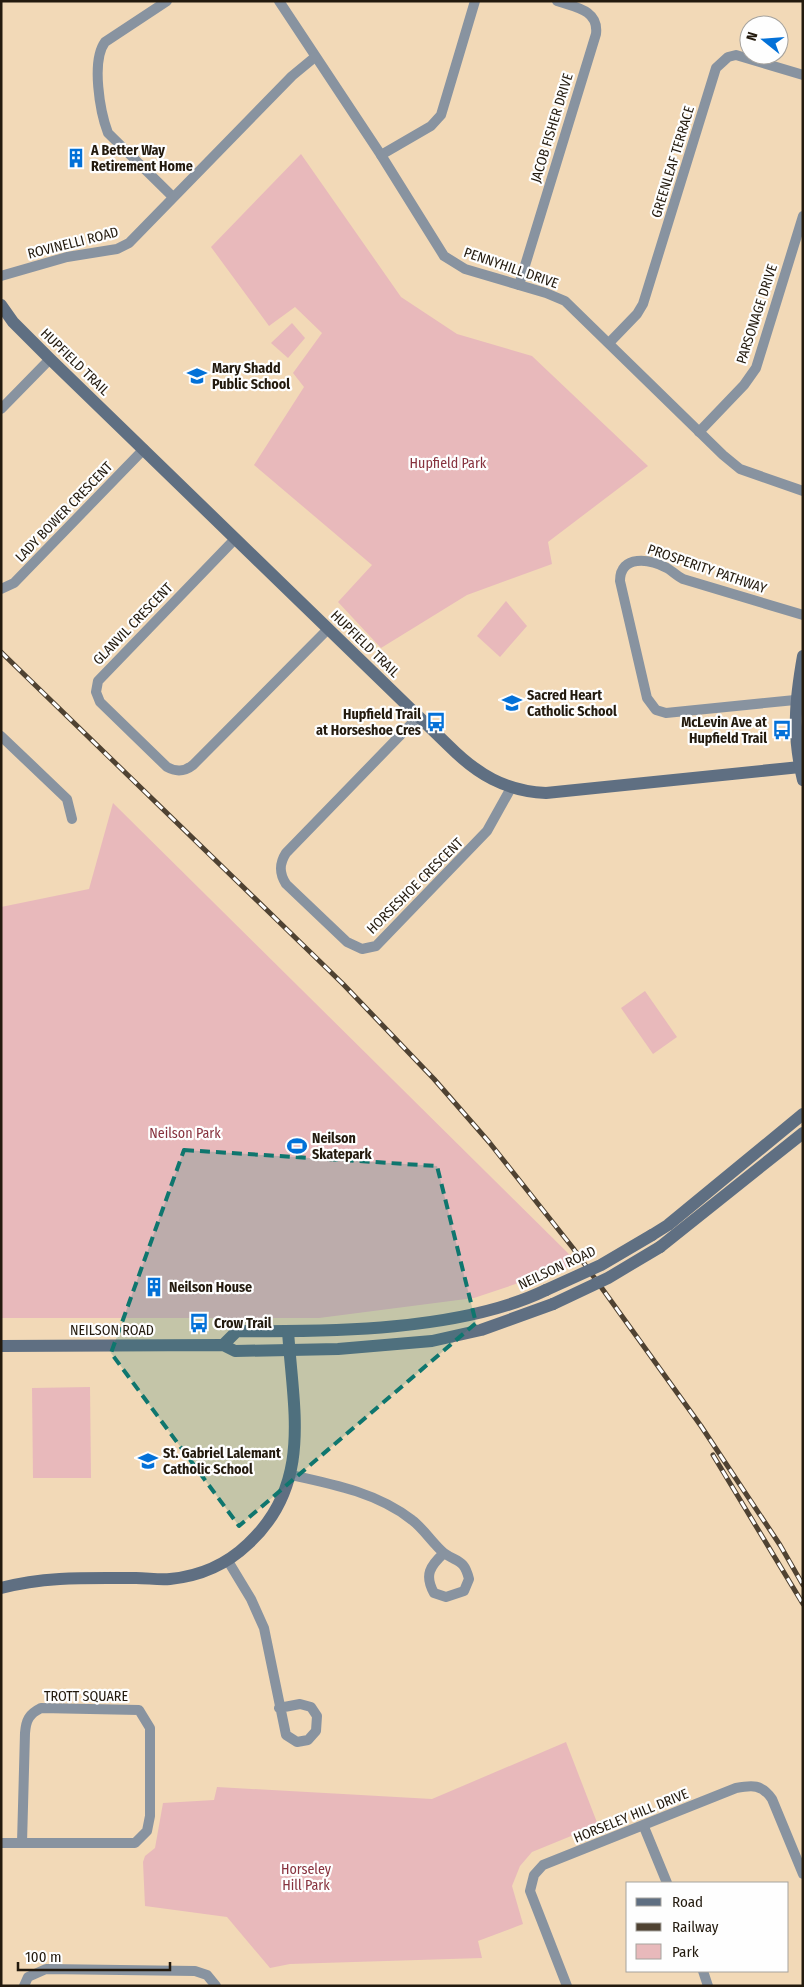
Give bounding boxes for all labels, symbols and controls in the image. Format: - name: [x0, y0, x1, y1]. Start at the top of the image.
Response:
- north arrow: [739, 15, 789, 65]
- text: N: [743, 30, 761, 43]
- street label: JACOB FISHER DRIVE: [527, 71, 577, 185]
- street label: GREENLEAF TERRACE: [648, 104, 698, 220]
- place label: A Better Way Retirement Home: [90, 142, 193, 175]
- building icon: A Better Way Retirement Home: [65, 147, 87, 169]
- street label: ROVINELLI ROAD: [26, 223, 120, 263]
- street label: PENNYHILL DRIVE: [462, 244, 561, 292]
- street label: PARSONAGE DRIVE: [733, 262, 781, 366]
- street label: HUPFIELD TRAIL: [37, 325, 113, 399]
- place label: Mary Shadd Public School: [212, 360, 290, 393]
- school or university icon: Mary Shadd Public School: [186, 365, 208, 387]
- park label: Hupfield Park: [410, 455, 487, 472]
- street label: LADY BOWER CRESCENT: [12, 458, 117, 566]
- street label: PROSPERITY PATHWAY: [645, 541, 769, 597]
- street label: GLANVIL CRESCENT: [90, 579, 177, 668]
- street label: HUPFIELD TRAIL: [327, 607, 403, 681]
- place label: Sacred Heart Catholic School: [527, 687, 617, 720]
- school or university icon: Sacred Heart Catholic School: [501, 692, 523, 714]
- place label: Hupfield Trail at Horseshoe Cres: [316, 706, 421, 739]
- bus stop icon: Hupfield Trail at Horseshoe Cres: [425, 711, 447, 733]
- place label: McLevin Ave at Hupfield Trail: [681, 714, 768, 747]
- bus stop icon: McLevin Ave at Hupfield Trail: [771, 719, 793, 741]
- street label: HORSESHOE CRESCENT: [363, 834, 467, 938]
- park label: Neilson Park: [149, 1125, 221, 1142]
- place label: Neilson Skatepark: [312, 1130, 372, 1163]
- sports icon: Neilson Skatepark: [286, 1135, 308, 1157]
- street label: NEILSON ROAD: [515, 1243, 599, 1293]
- building icon: Neilson House: [143, 1276, 165, 1298]
- place label: Neilson House: [169, 1279, 252, 1296]
- bus stop icon: Crow Trail: [188, 1312, 210, 1334]
- place label: Crow Trail: [214, 1315, 272, 1332]
- street label: NEILSON ROAD: [70, 1322, 154, 1339]
- place label: St. Gabriel Lalemant Catholic School: [163, 1445, 282, 1478]
- school or university icon: St. Gabriel Lalemant Catholic School: [137, 1450, 159, 1472]
- street label: TROTT SQUARE: [44, 1688, 128, 1705]
- street label: HORSELEY HILL DRIVE: [571, 1785, 691, 1847]
- park label: Horseley Hill Park: [281, 1861, 332, 1894]
- legend: [626, 1882, 789, 1972]
- text: Road: [672, 1893, 703, 1911]
- text: Railway: [672, 1918, 719, 1936]
- scale bar: [18, 1940, 170, 1972]
- text: Park: [672, 1943, 699, 1961]
- text: 100 m: [25, 1948, 62, 1966]

